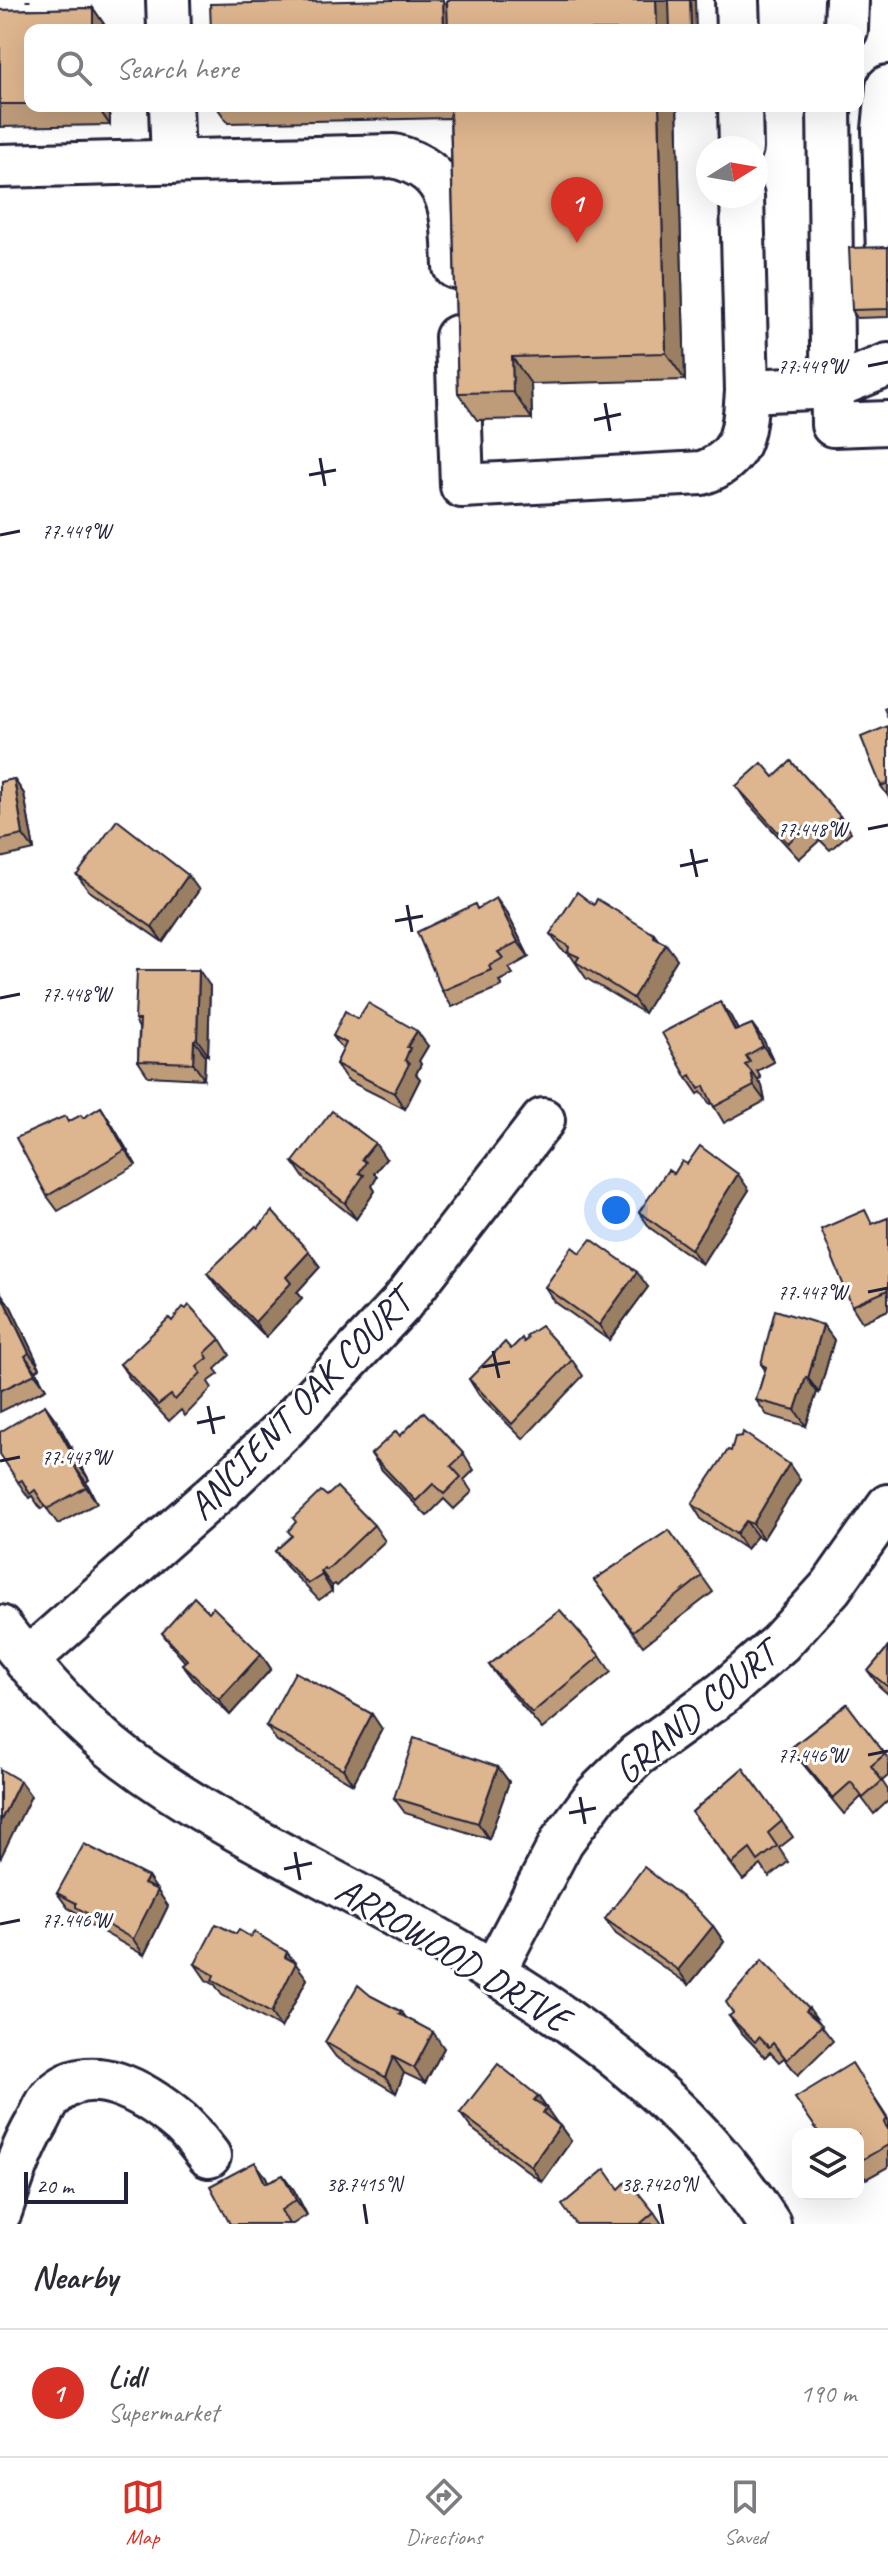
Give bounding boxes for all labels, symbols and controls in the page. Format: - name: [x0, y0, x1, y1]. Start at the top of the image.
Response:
- search box: [24, 24, 864, 112]
- icon: search: [52, 46, 96, 90]
- text: Search here: [116, 49, 238, 87]
- north arrow: [696, 136, 768, 208]
- pin: 1: [551, 177, 603, 243]
- text: 77.449°W: [777, 354, 850, 379]
- text: 77.449°W: [41, 519, 114, 544]
- text: 77.448°W: [777, 817, 850, 842]
- text: 77.448°W: [41, 982, 114, 1007]
- your location: [596, 1190, 636, 1230]
- street label: ANCIENT OAK COURT: [178, 1273, 428, 1529]
- text: 77.447°W: [777, 1280, 850, 1305]
- text: 77.447°W: [41, 1445, 114, 1470]
- street label: GRAND COURT: [604, 1626, 792, 1794]
- text: 77.446°W: [777, 1743, 850, 1768]
- street label: ARROWOOD DRIVE: [327, 1866, 583, 2045]
- text: 77.446°W: [41, 1908, 114, 1933]
- map controls: [792, 2128, 864, 2200]
- button: layers: [792, 2128, 864, 2200]
- scale bar: [24, 2168, 128, 2204]
- text: 20 m: [36, 2172, 73, 2200]
- text: 38.7415°N: [326, 2172, 405, 2197]
- text: 38.7420°N: [621, 2172, 700, 2197]
- text: Nearby: [32, 2255, 118, 2298]
- text: Lidl: [108, 2358, 144, 2396]
- text: 1: [52, 2377, 64, 2410]
- text: 190 m: [800, 2377, 856, 2410]
- text: Supermarket: [108, 2396, 219, 2429]
- tab: Map: [121, 2475, 165, 2551]
- tab: Directions: [406, 2475, 482, 2551]
- tab: Saved: [723, 2475, 767, 2551]

